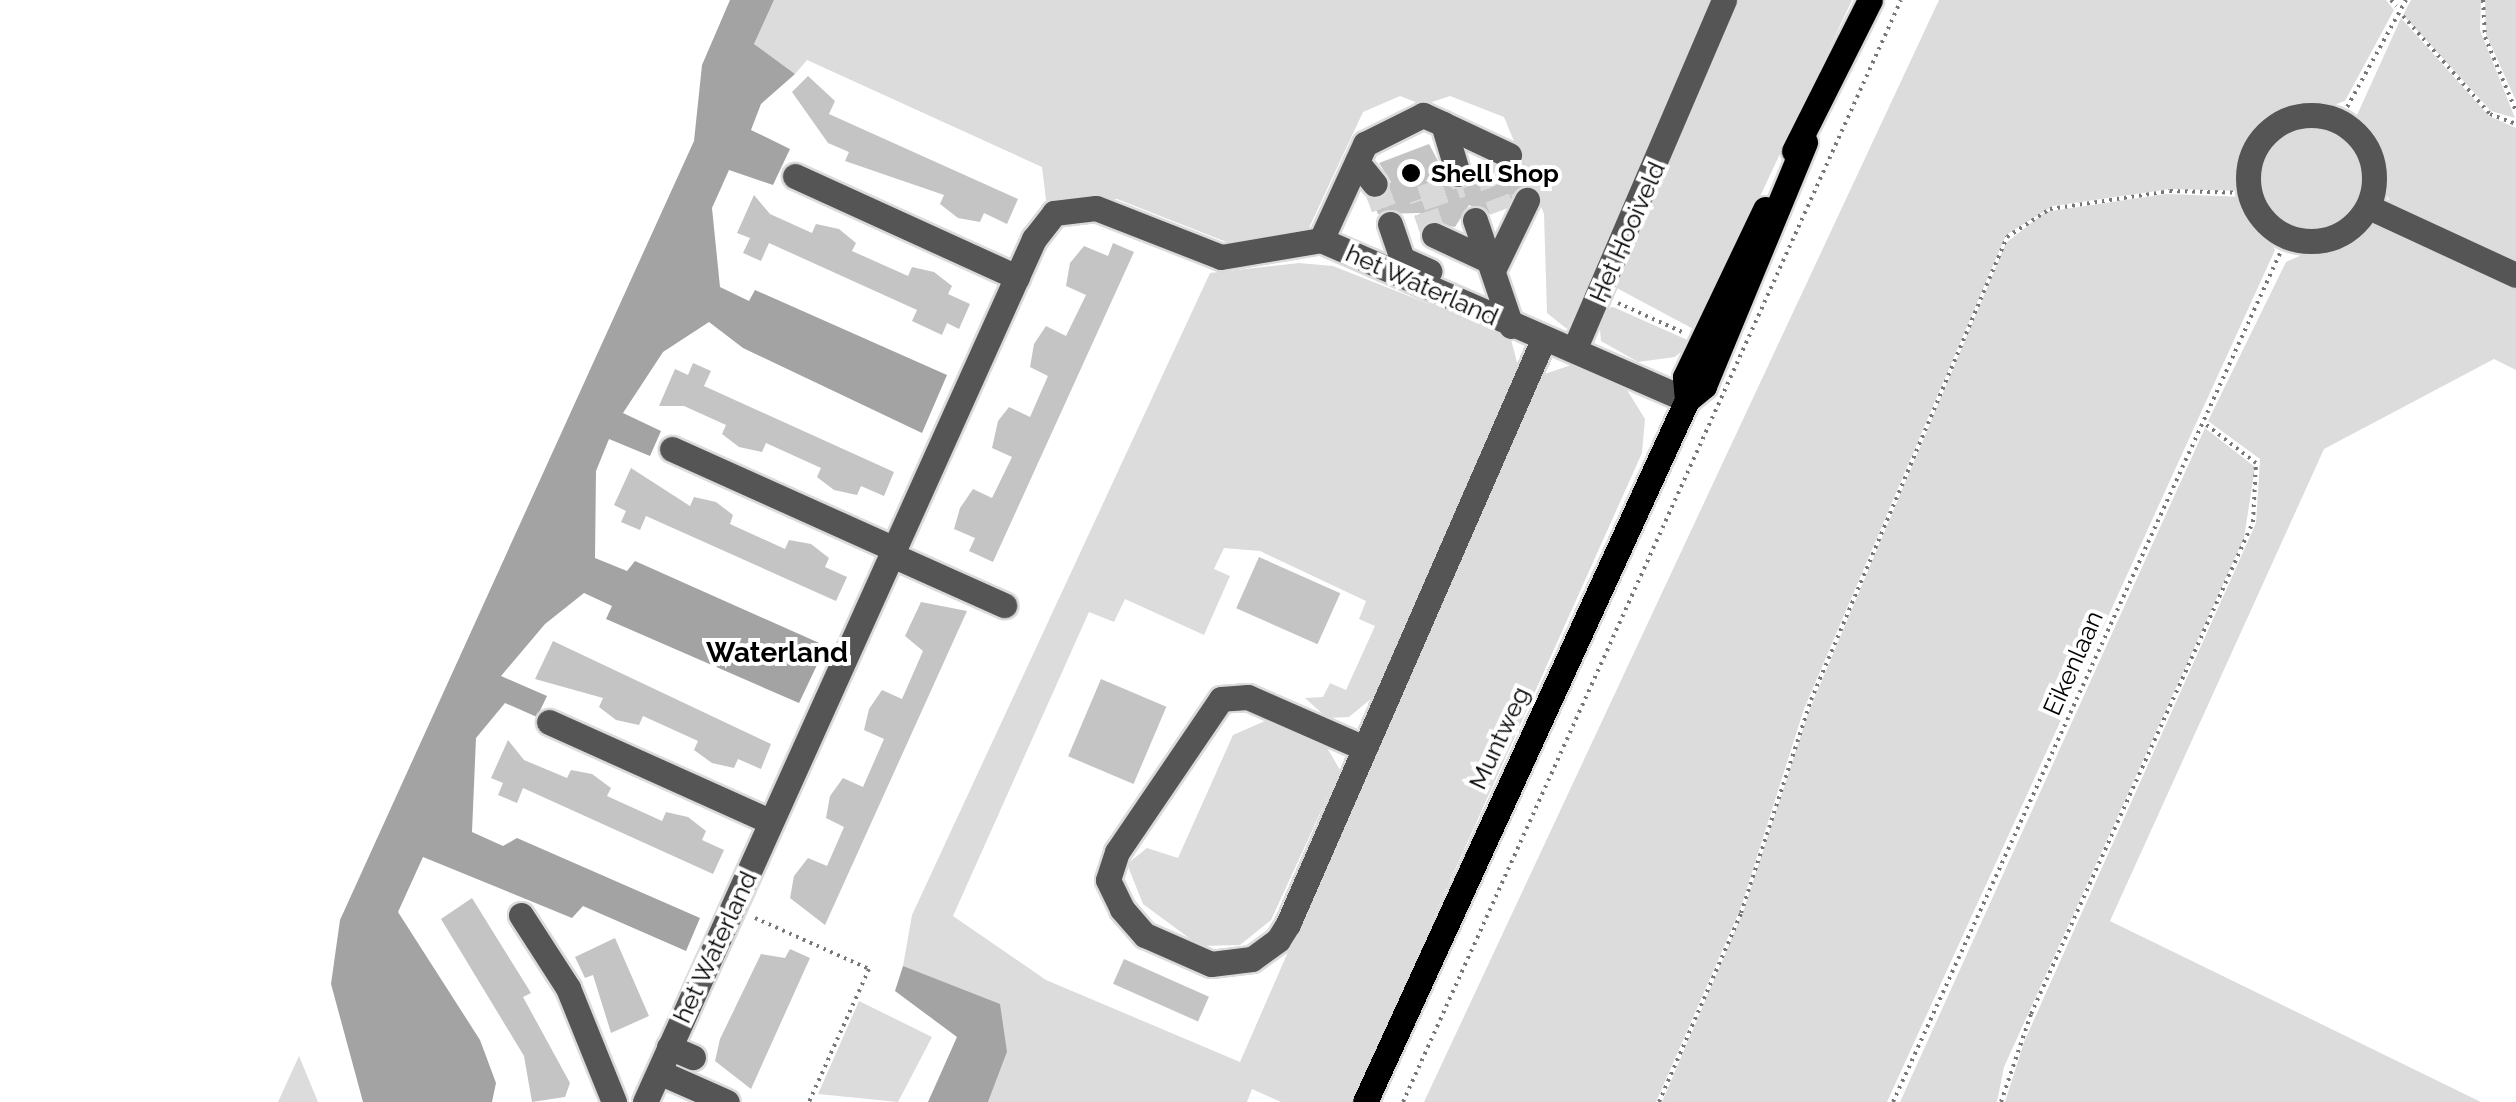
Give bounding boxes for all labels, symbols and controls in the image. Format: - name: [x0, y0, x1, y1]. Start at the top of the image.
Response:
- street label: Het Hooiveld: [1583, 157, 1671, 307]
- place label: Shell Shop: [1431, 158, 1560, 188]
- marker: Shell Shop: [1400, 162, 1422, 184]
- street label: het Waterland: [1341, 238, 1503, 332]
- street label: Eikenlaan: [2037, 606, 2109, 720]
- district label: Waterland: [706, 636, 848, 670]
- street label: Muntweg: [1462, 682, 1536, 794]
- street label: het Waterland: [667, 866, 763, 1028]

